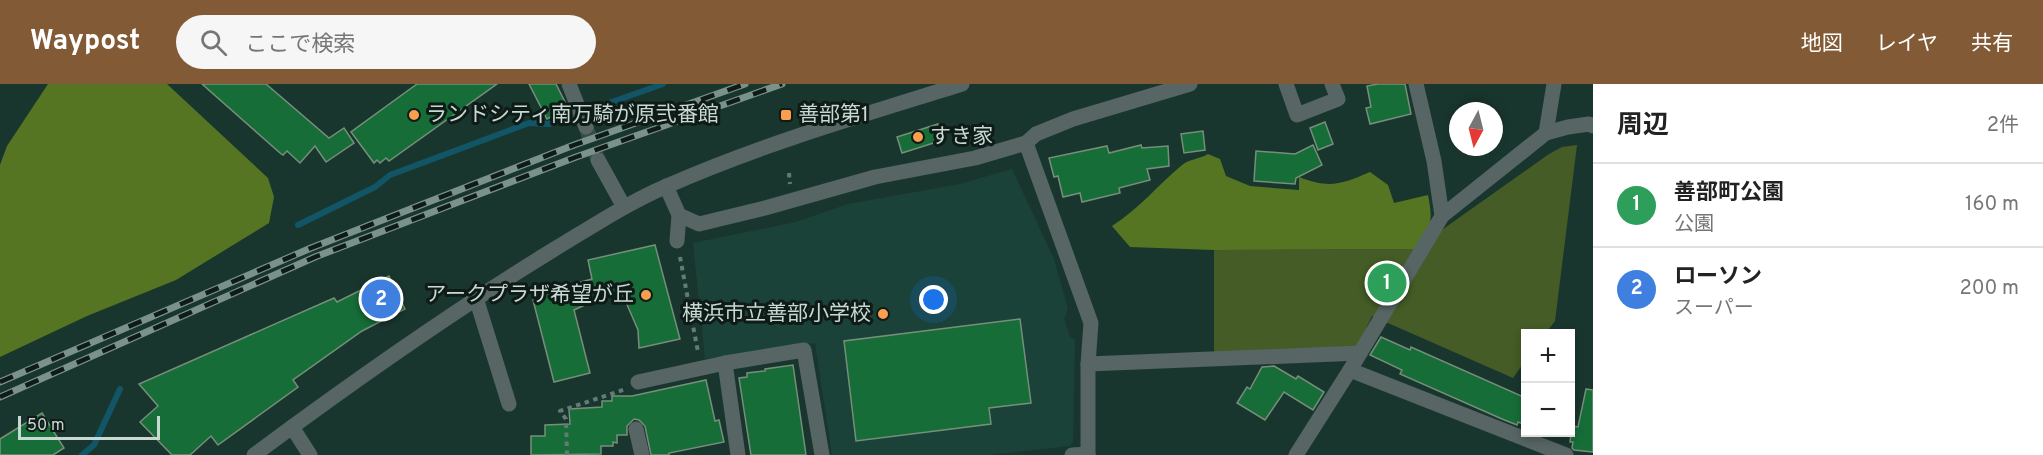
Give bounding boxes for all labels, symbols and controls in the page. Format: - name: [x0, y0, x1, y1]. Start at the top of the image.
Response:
- search box: [176, 15, 596, 69]
- text: Waypost: [30, 24, 140, 60]
- icon: search: [197, 26, 230, 59]
- text: 地図: [1801, 31, 1843, 58]
- text: レイヤ: [1876, 31, 1938, 58]
- text: 共有: [1971, 31, 2013, 58]
- text: ここで検索: [245, 32, 355, 59]
- place label: ランドシティ南万騎が原弐番館: [426, 102, 719, 129]
- place label: 善部第1: [798, 102, 869, 129]
- north arrow: [1449, 102, 1503, 156]
- marker: ランドシティ南万騎が原弐番館: [407, 108, 421, 122]
- marker: 善部第1: [779, 108, 793, 122]
- text: 周辺: [1617, 110, 1669, 143]
- text: 2件: [1987, 113, 2019, 139]
- place label: すき家: [930, 124, 993, 151]
- marker: すき家: [911, 130, 925, 144]
- text: 善部町公園: [1674, 180, 1784, 207]
- text: 1: [1633, 192, 1641, 218]
- text: 160 m: [1965, 192, 2019, 218]
- text: 公園: [1674, 212, 1714, 238]
- pin: 1: [1368, 260, 1406, 306]
- text: ローソン: [1674, 264, 1762, 291]
- pin: 2: [362, 276, 400, 322]
- text: 2: [1630, 276, 1643, 302]
- text: 200 m: [1960, 276, 2019, 302]
- place label: アークプラザ希望が丘: [425, 282, 634, 309]
- your location: [919, 285, 948, 314]
- marker: アークプラザ希望が丘: [639, 288, 653, 302]
- text: スーパー: [1674, 296, 1754, 322]
- place label: 横浜市立善部小学校: [682, 301, 871, 328]
- marker: 横浜市立善部小学校: [876, 307, 890, 321]
- map controls: [1521, 329, 1575, 437]
- button: +: [1521, 329, 1575, 383]
- button: −: [1521, 383, 1575, 437]
- scale bar: [18, 413, 160, 440]
- text: 50 m: [27, 416, 65, 436]

